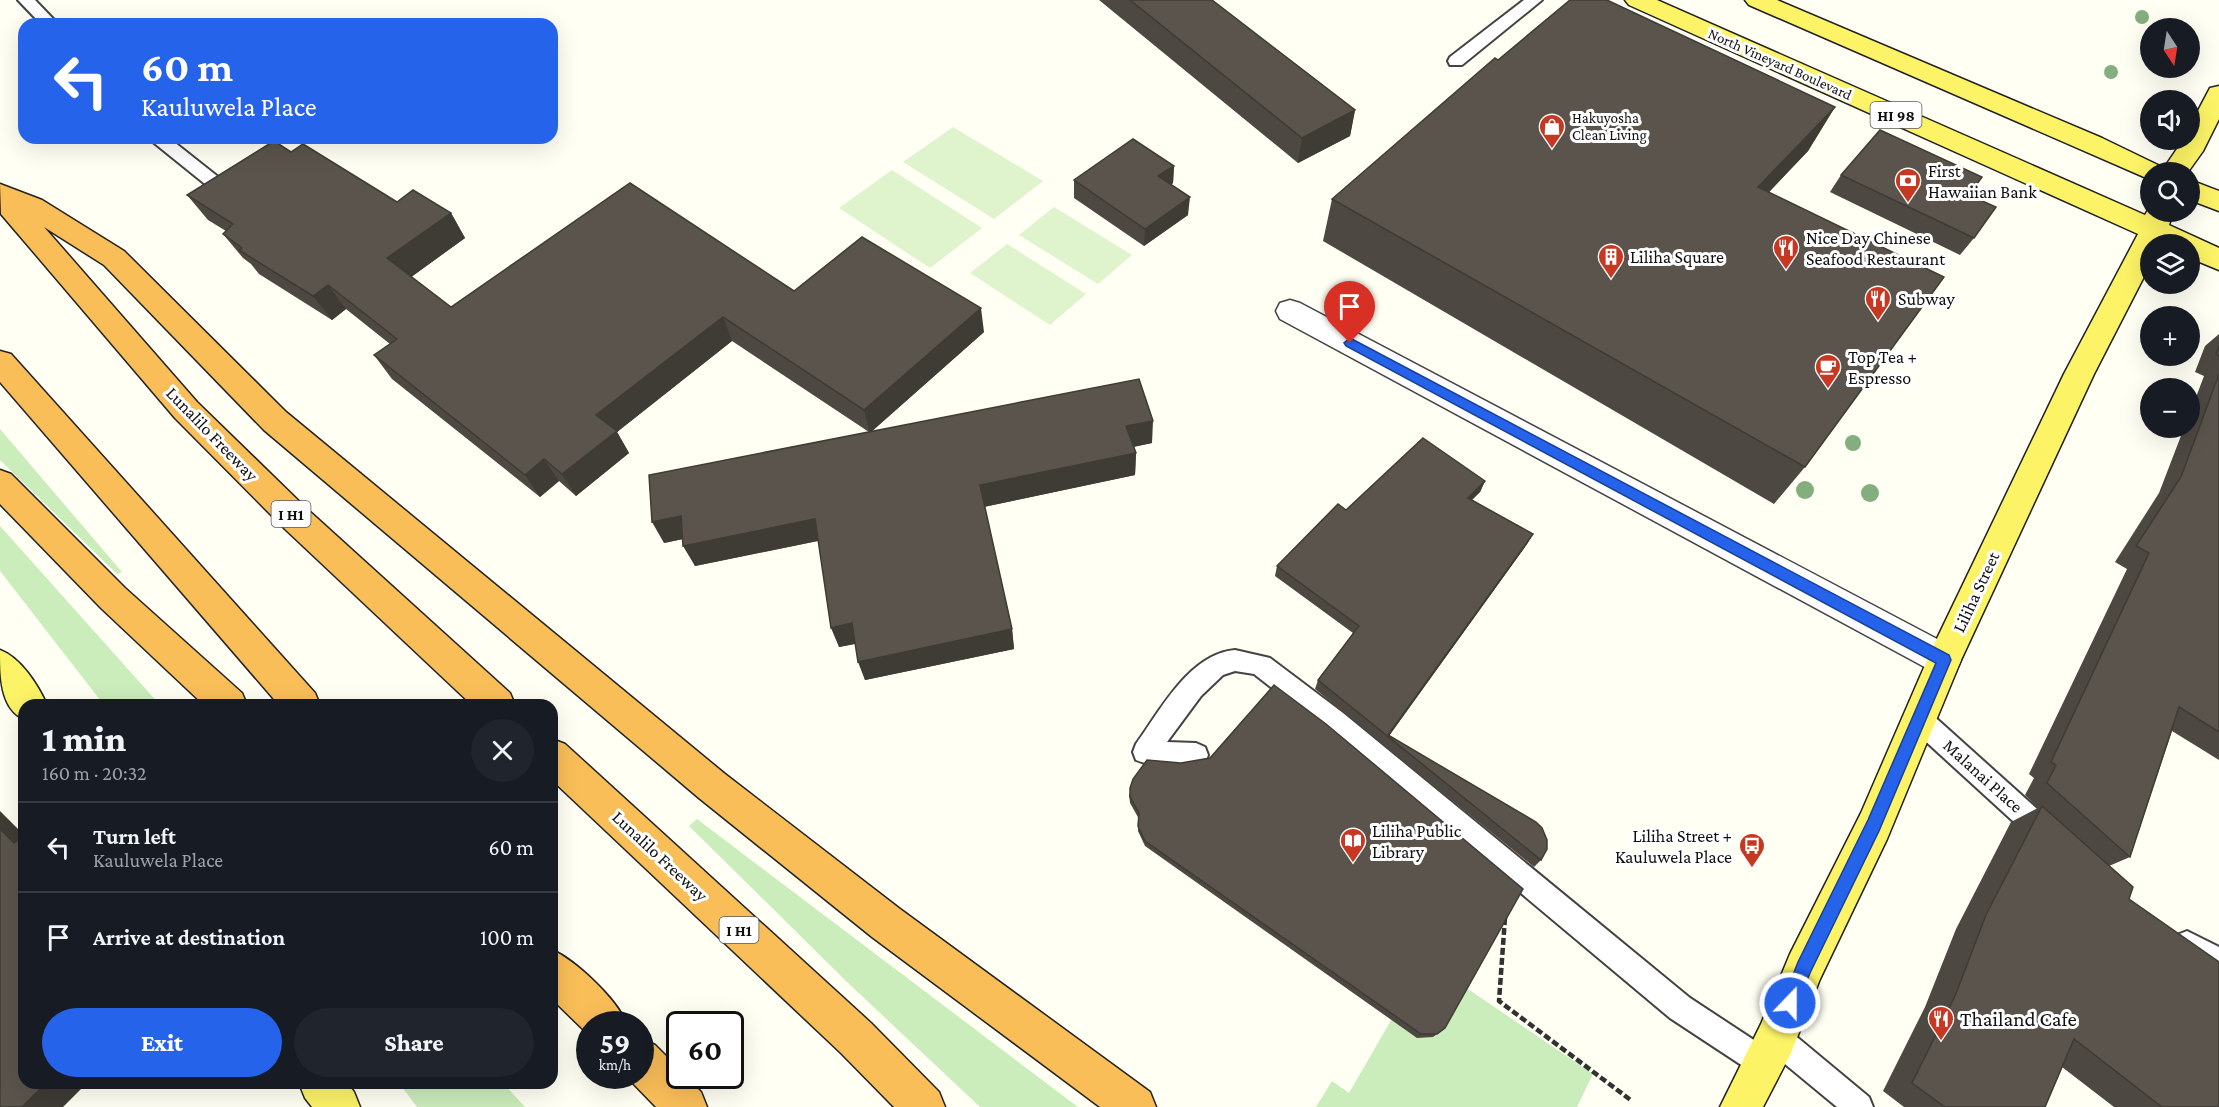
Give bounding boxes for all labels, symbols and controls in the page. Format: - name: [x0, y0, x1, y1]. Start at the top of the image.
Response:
- north arrow: [2140, 18, 2200, 78]
- map controls: [2140, 18, 2200, 438]
- street label: North Vineyard Boulevard: [1705, 25, 1854, 104]
- icon: left: [42, 42, 120, 120]
- text: 60 m: [141, 43, 233, 90]
- button: sound: [2140, 90, 2200, 150]
- text: Kauluwela Place: [141, 92, 317, 122]
- road number: HI 98: [1870, 102, 1922, 128]
- place label: Hakuyosha Clean Living: [1572, 110, 1647, 144]
- shop icon: Hakuyosha Clean Living: [1537, 112, 1567, 150]
- place label: First Hawaiian Bank: [1928, 161, 2037, 202]
- button: search: [2140, 162, 2200, 222]
- bank icon: First Hawaiian Bank: [1893, 166, 1923, 204]
- place label: Nice Day Chinese Seafood Restaurant: [1806, 228, 1946, 269]
- restaurant icon: Nice Day Chinese Seafood Restaurant: [1771, 233, 1801, 271]
- button: layers: [2140, 234, 2200, 294]
- building icon: Liliha Square: [1596, 242, 1626, 280]
- place label: Liliha Square: [1630, 247, 1724, 267]
- pin: [1324, 281, 1375, 343]
- restaurant icon: Subway: [1863, 284, 1893, 322]
- place label: Subway: [1898, 289, 1956, 309]
- icon: arrive: [1333, 290, 1366, 323]
- button: +: [2140, 306, 2200, 366]
- place label: Top Tea + Espresso: [1848, 347, 1917, 388]
- cafe icon: Top Tea + Espresso: [1813, 352, 1843, 390]
- button: −: [2140, 378, 2200, 438]
- street label: Lunalilo Freeway: [162, 383, 262, 486]
- road number: I H1: [272, 501, 310, 527]
- street label: Liliha Street: [1949, 548, 2004, 636]
- text: 1 min: [42, 719, 126, 759]
- button: close: [471, 719, 534, 782]
- street label: Malanai Place: [1939, 735, 2027, 817]
- text: 160 m · 20:32: [42, 762, 147, 784]
- street label: Lunalilo Freeway: [608, 807, 712, 906]
- place label: Liliha Public Library: [1372, 821, 1462, 862]
- text: Turn left: [93, 824, 176, 849]
- library icon: Liliha Public Library: [1338, 826, 1368, 864]
- place label: Liliha Street + Kauluwela Place: [1615, 826, 1732, 867]
- icon: left: [42, 831, 75, 864]
- bus stop icon: Liliha Street + Kauluwela Place: [1737, 831, 1767, 869]
- text: 60 m: [489, 835, 534, 860]
- text: Kauluwela Place: [93, 849, 223, 871]
- road number: I H1: [720, 917, 758, 943]
- icon: arrive: [42, 921, 75, 954]
- text: Arrive at destination: [93, 925, 285, 950]
- text: 100 m: [480, 925, 534, 950]
- position arrow: [1758, 971, 1822, 1035]
- restaurant icon: Thailand Cafe: [1926, 1004, 1956, 1042]
- place label: Thailand Cafe: [1960, 1007, 2077, 1031]
- button: Exit: [42, 1008, 282, 1077]
- button: Share: [294, 1008, 534, 1077]
- speed limit sign: 60: [666, 1011, 744, 1089]
- text: 59: [600, 1026, 630, 1059]
- text: km/h: [599, 1057, 631, 1073]

